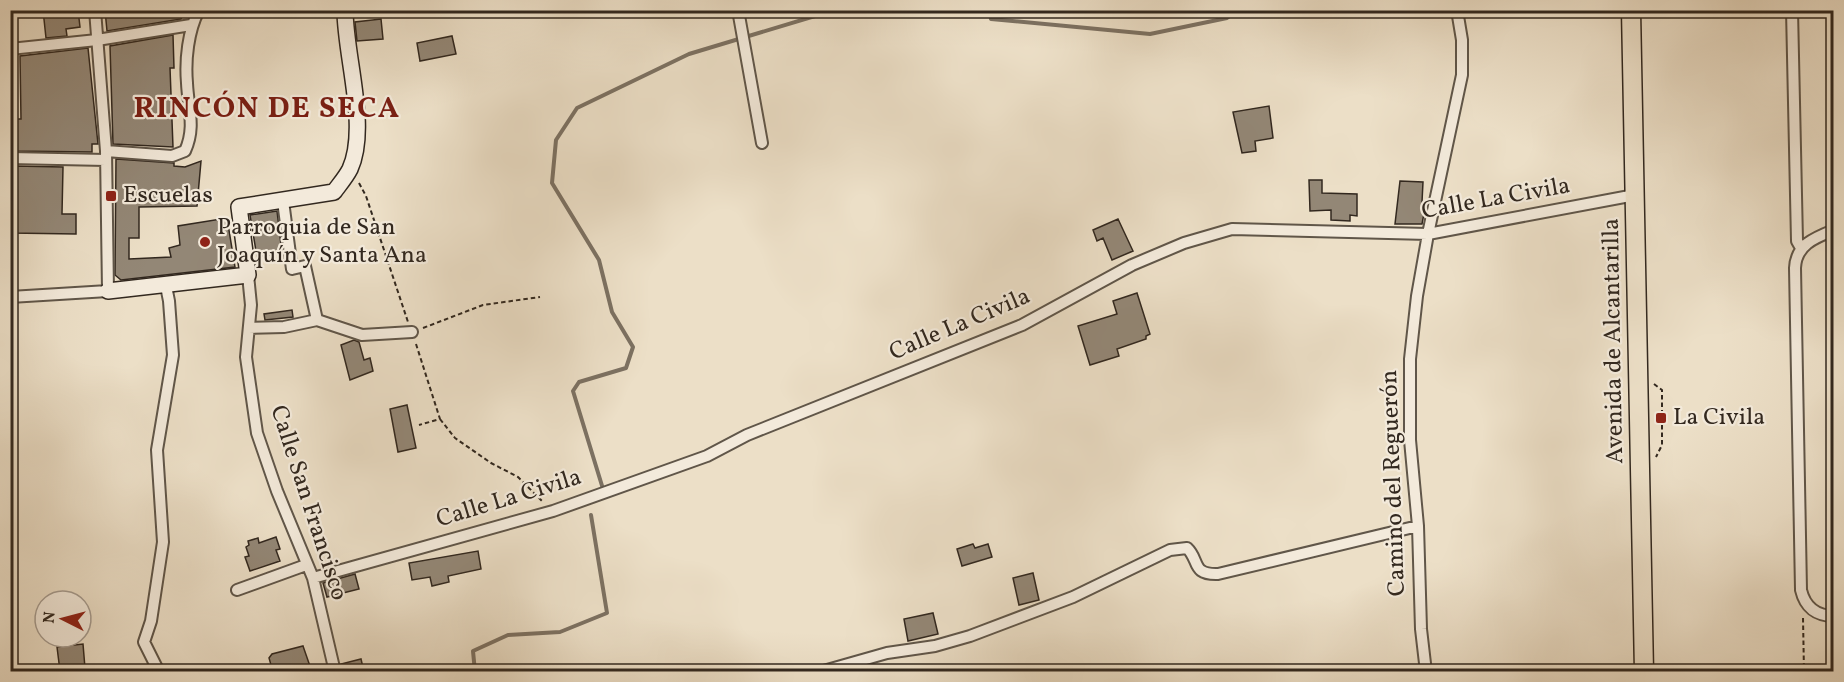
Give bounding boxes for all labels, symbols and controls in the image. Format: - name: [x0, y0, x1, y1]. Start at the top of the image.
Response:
- district label: RINCÓN DE SECA: [133, 88, 401, 130]
- street label: Calle La Civila: [1419, 169, 1573, 229]
- place label: Escuelas: [123, 179, 213, 213]
- marker: Escuelas: [104, 189, 118, 203]
- place label: Parroquia de San Joaquín y Santa Ana: [217, 211, 427, 273]
- street label: Avenida de Alcantarilla: [1595, 218, 1633, 464]
- marker: Parroquia de San Joaquín y Santa Ana: [198, 235, 212, 249]
- street label: Calle La Civila: [884, 280, 1036, 370]
- street label: Camino del Reguerón: [1373, 369, 1415, 597]
- street label: Calle San Francisco: [260, 401, 356, 605]
- place label: La Civila: [1673, 401, 1765, 435]
- marker: La Civila: [1654, 411, 1668, 425]
- street label: Calle La Civila: [432, 461, 586, 537]
- north arrow: [33, 589, 93, 649]
- text: N: [39, 610, 62, 625]

